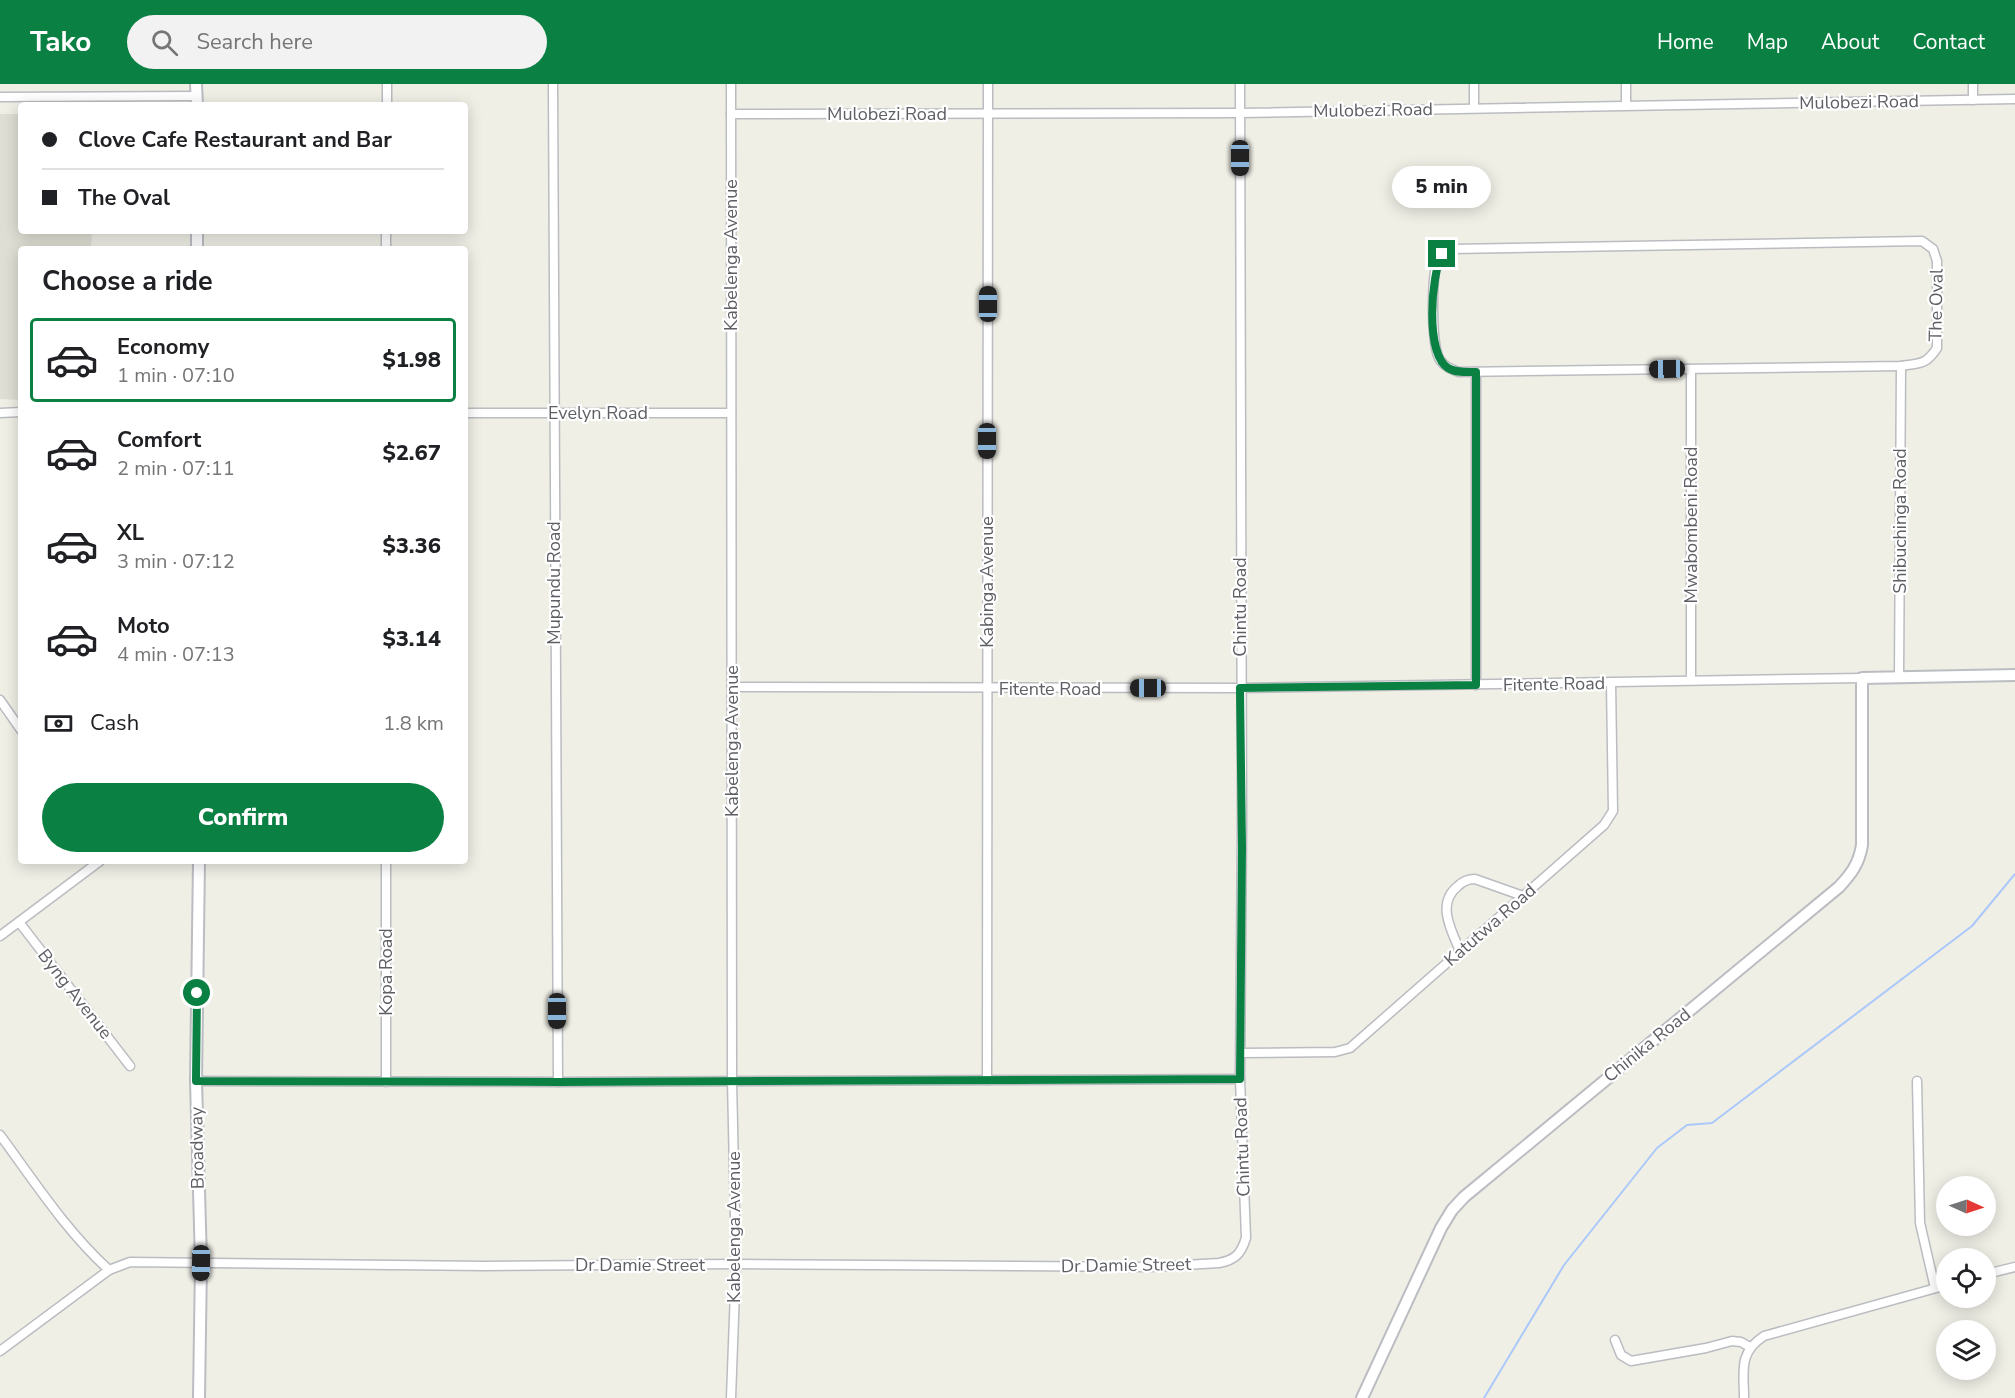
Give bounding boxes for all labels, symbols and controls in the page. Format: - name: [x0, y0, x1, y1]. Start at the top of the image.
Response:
- search box: [127, 15, 547, 69]
- text: Tako: [30, 23, 91, 61]
- icon: search: [148, 26, 181, 59]
- text: Search here: [196, 27, 313, 57]
- text: Home: [1657, 28, 1714, 56]
- text: Map: [1747, 28, 1788, 56]
- text: About: [1821, 28, 1879, 56]
- text: Contact: [1912, 28, 1985, 56]
- street label: Mulobezi Road: [1799, 89, 1919, 115]
- street label: Mulobezi Road: [1313, 97, 1433, 123]
- street label: Mulobezi Road: [827, 102, 947, 126]
- text: Clove Cafe Restaurant and Bar: [78, 125, 392, 155]
- car: [1231, 140, 1249, 176]
- callout: 5 min: [1392, 167, 1492, 209]
- text: 5 min: [1415, 173, 1468, 200]
- street label: Kabelenga Avenue: [719, 179, 743, 331]
- text: The Oval: [78, 183, 170, 213]
- route end: [1428, 240, 1455, 267]
- text: Choose a ride: [42, 263, 213, 300]
- street label: The Oval: [1923, 268, 1949, 342]
- car: [979, 286, 997, 322]
- text: Economy: [117, 332, 209, 362]
- icon: car: [45, 333, 99, 387]
- text: $1.98: [382, 345, 441, 375]
- car: [1649, 360, 1685, 378]
- text: 1 min · 07:10: [117, 362, 235, 389]
- street label: Evelyn Road: [548, 401, 648, 425]
- car: [978, 423, 996, 459]
- text: Comfort: [117, 425, 201, 455]
- icon: car: [45, 426, 99, 480]
- text: $2.67: [382, 438, 441, 468]
- street label: Mwabombeni Road: [1679, 447, 1703, 603]
- street label: Shibuchinga Road: [1888, 448, 1912, 594]
- text: 2 min · 07:11: [117, 455, 235, 482]
- street label: Kabinga Avenue: [975, 516, 999, 648]
- text: XL: [117, 518, 144, 548]
- icon: car: [45, 519, 99, 573]
- street label: Mupundu Road: [542, 521, 566, 645]
- text: $3.36: [382, 531, 441, 561]
- text: 3 min · 07:12: [117, 548, 235, 575]
- street label: Chintu Road: [1228, 557, 1252, 657]
- text: Moto: [117, 611, 170, 641]
- icon: car: [45, 612, 99, 666]
- text: $3.14: [382, 624, 441, 654]
- text: 4 min · 07:13: [117, 641, 235, 668]
- street label: Kabelenga Avenue: [720, 665, 744, 817]
- street label: Fitente Road: [1503, 671, 1605, 697]
- street label: Fitente Road: [999, 677, 1101, 701]
- car: [1130, 679, 1166, 697]
- icon: cash: [42, 707, 75, 740]
- text: Cash: [90, 708, 139, 738]
- text: 1.8 km: [383, 710, 444, 737]
- button: Confirm: [42, 783, 444, 852]
- street label: Katutwa Road: [1439, 878, 1541, 972]
- street label: Kopa Road: [374, 928, 398, 1016]
- street label: Byng Avenue: [32, 944, 118, 1044]
- route start: [183, 979, 210, 1006]
- car: [548, 993, 566, 1029]
- street label: Chinika Road: [1598, 1002, 1696, 1088]
- street label: Chintu Road: [1228, 1097, 1256, 1197]
- street label: Broadway: [184, 1106, 210, 1189]
- street label: Kabelenga Avenue: [722, 1151, 746, 1303]
- north arrow: [1936, 1176, 1996, 1236]
- map controls: [1936, 1176, 1996, 1380]
- car: [192, 1245, 210, 1281]
- button: locate: [1936, 1248, 1996, 1308]
- street label: Dr Damie Street: [1061, 1252, 1192, 1278]
- street label: Dr Damie Street: [575, 1253, 706, 1277]
- button: layers: [1936, 1320, 1996, 1380]

